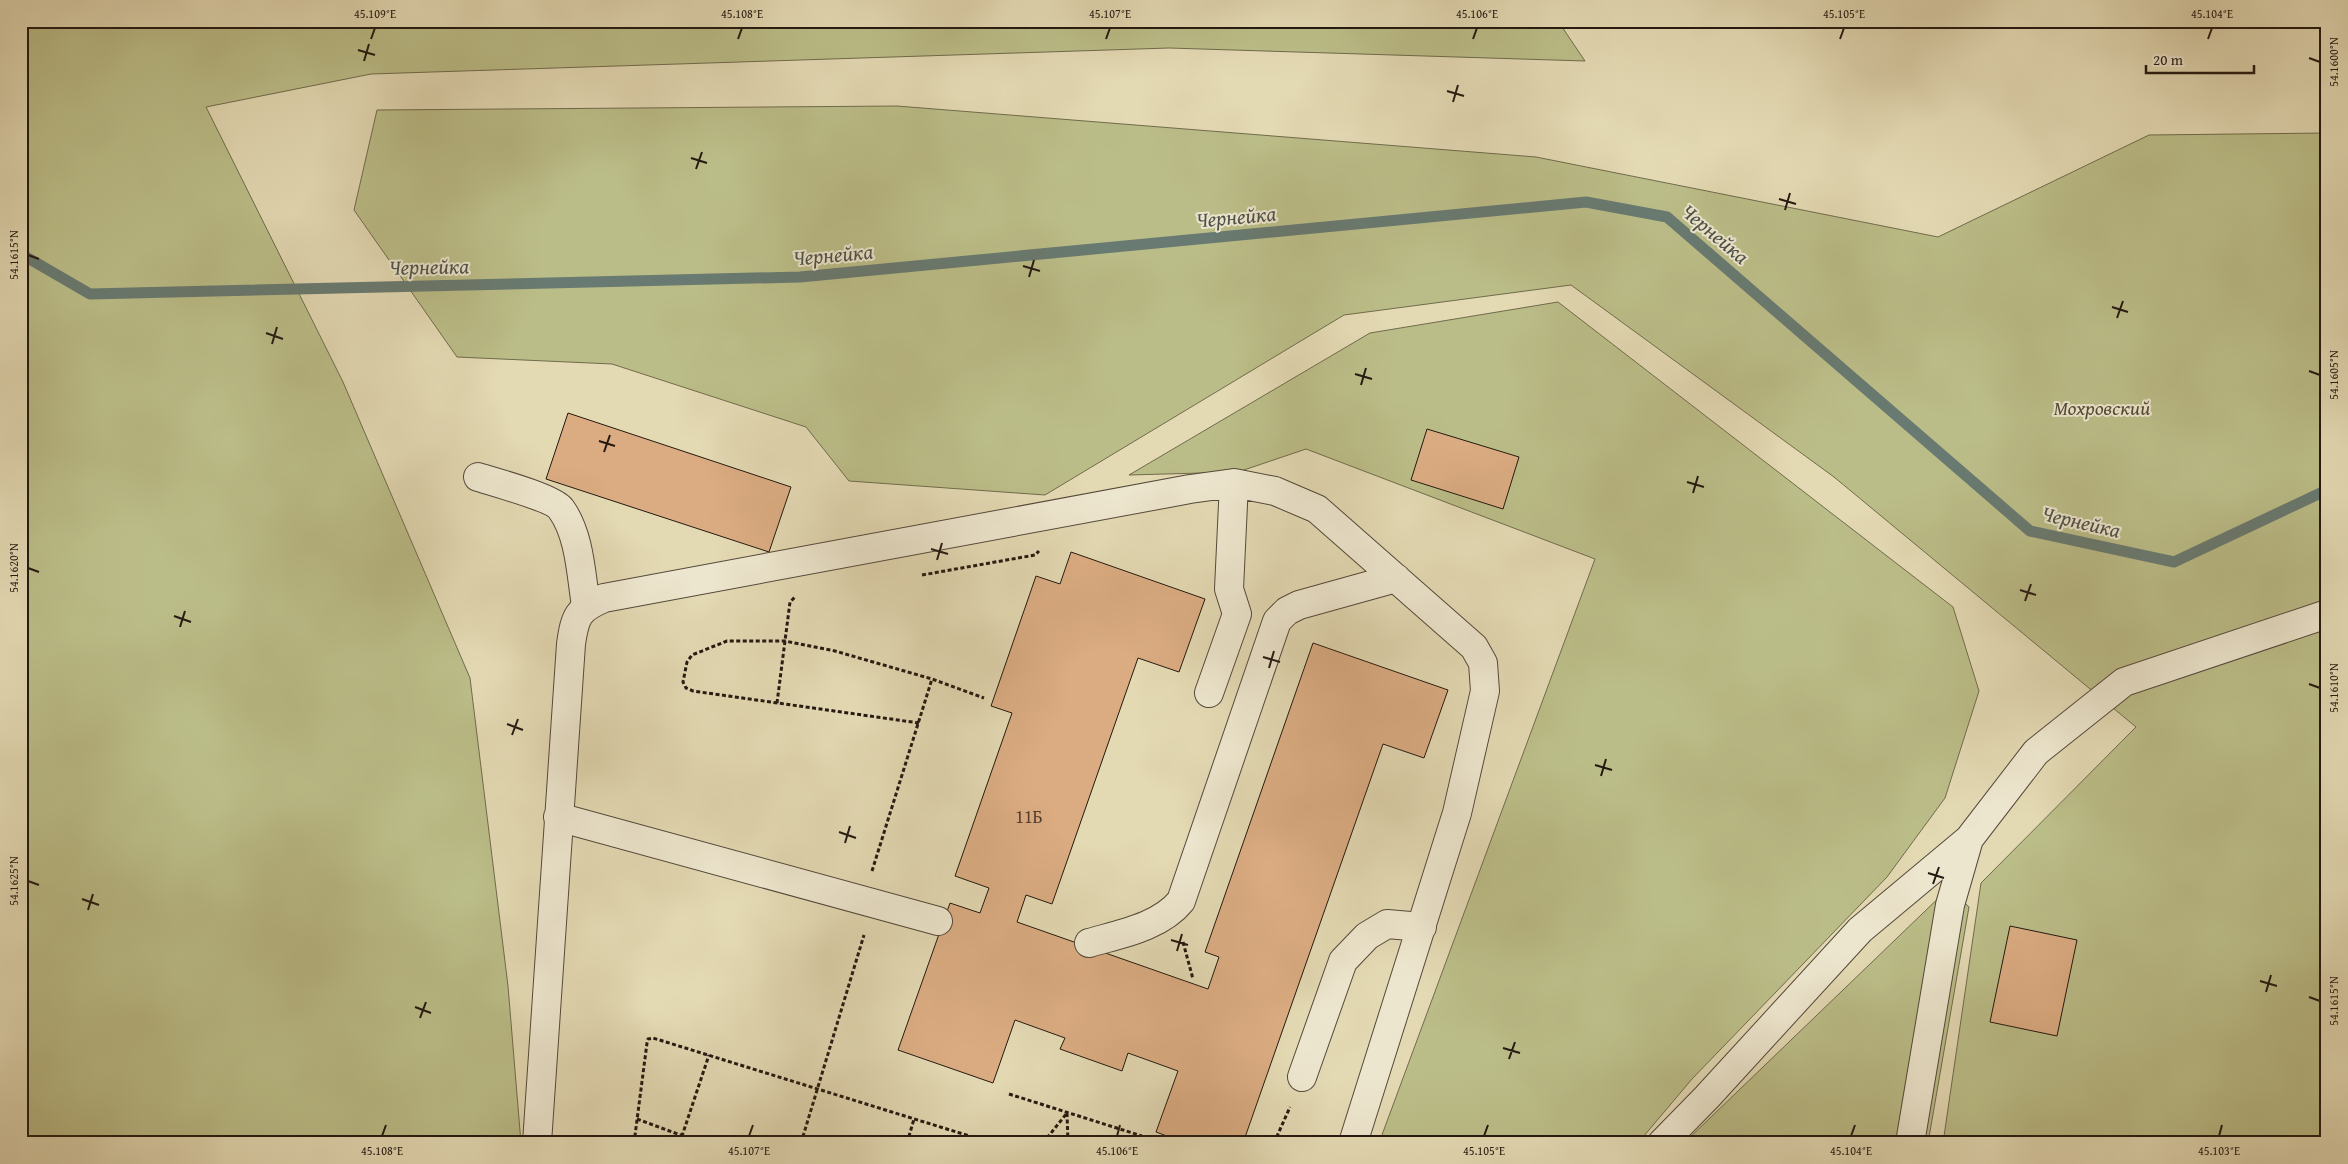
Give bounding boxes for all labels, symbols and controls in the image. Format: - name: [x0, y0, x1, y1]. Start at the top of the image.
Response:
- text: 45.109°E: [354, 5, 396, 22]
- text: 45.108°E: [721, 5, 763, 22]
- text: 45.107°E: [1089, 5, 1131, 22]
- text: 45.106°E: [1456, 5, 1498, 22]
- text: 45.105°E: [1823, 5, 1865, 22]
- text: 45.104°E: [2191, 5, 2233, 22]
- text: 54.1600°N: [2325, 37, 2342, 87]
- scale bar: [2146, 42, 2253, 74]
- text: 20 m: [2153, 49, 2184, 70]
- water label: Чернейка: [1675, 196, 1756, 271]
- water label: Чернейка: [1195, 198, 1278, 235]
- text: 54.1615°N: [5, 230, 22, 280]
- water label: Чернейка: [792, 236, 875, 273]
- water label: Чернейка: [389, 250, 470, 283]
- text: 54.1605°N: [2325, 350, 2342, 400]
- park label: Мохровский: [2054, 393, 2150, 422]
- water label: Чернейка: [2039, 497, 2124, 546]
- text: 54.1620°N: [5, 543, 22, 593]
- text: 54.1610°N: [2325, 663, 2342, 713]
- house number: 11Б: [1015, 803, 1043, 830]
- text: 54.1625°N: [5, 856, 22, 906]
- text: 54.1615°N: [2325, 976, 2342, 1026]
- text: 45.108°E: [361, 1142, 403, 1159]
- text: 45.107°E: [728, 1142, 770, 1159]
- text: 45.106°E: [1096, 1142, 1138, 1159]
- text: 45.105°E: [1463, 1142, 1505, 1159]
- text: 45.104°E: [1830, 1142, 1872, 1159]
- text: 45.103°E: [2198, 1142, 2240, 1159]

